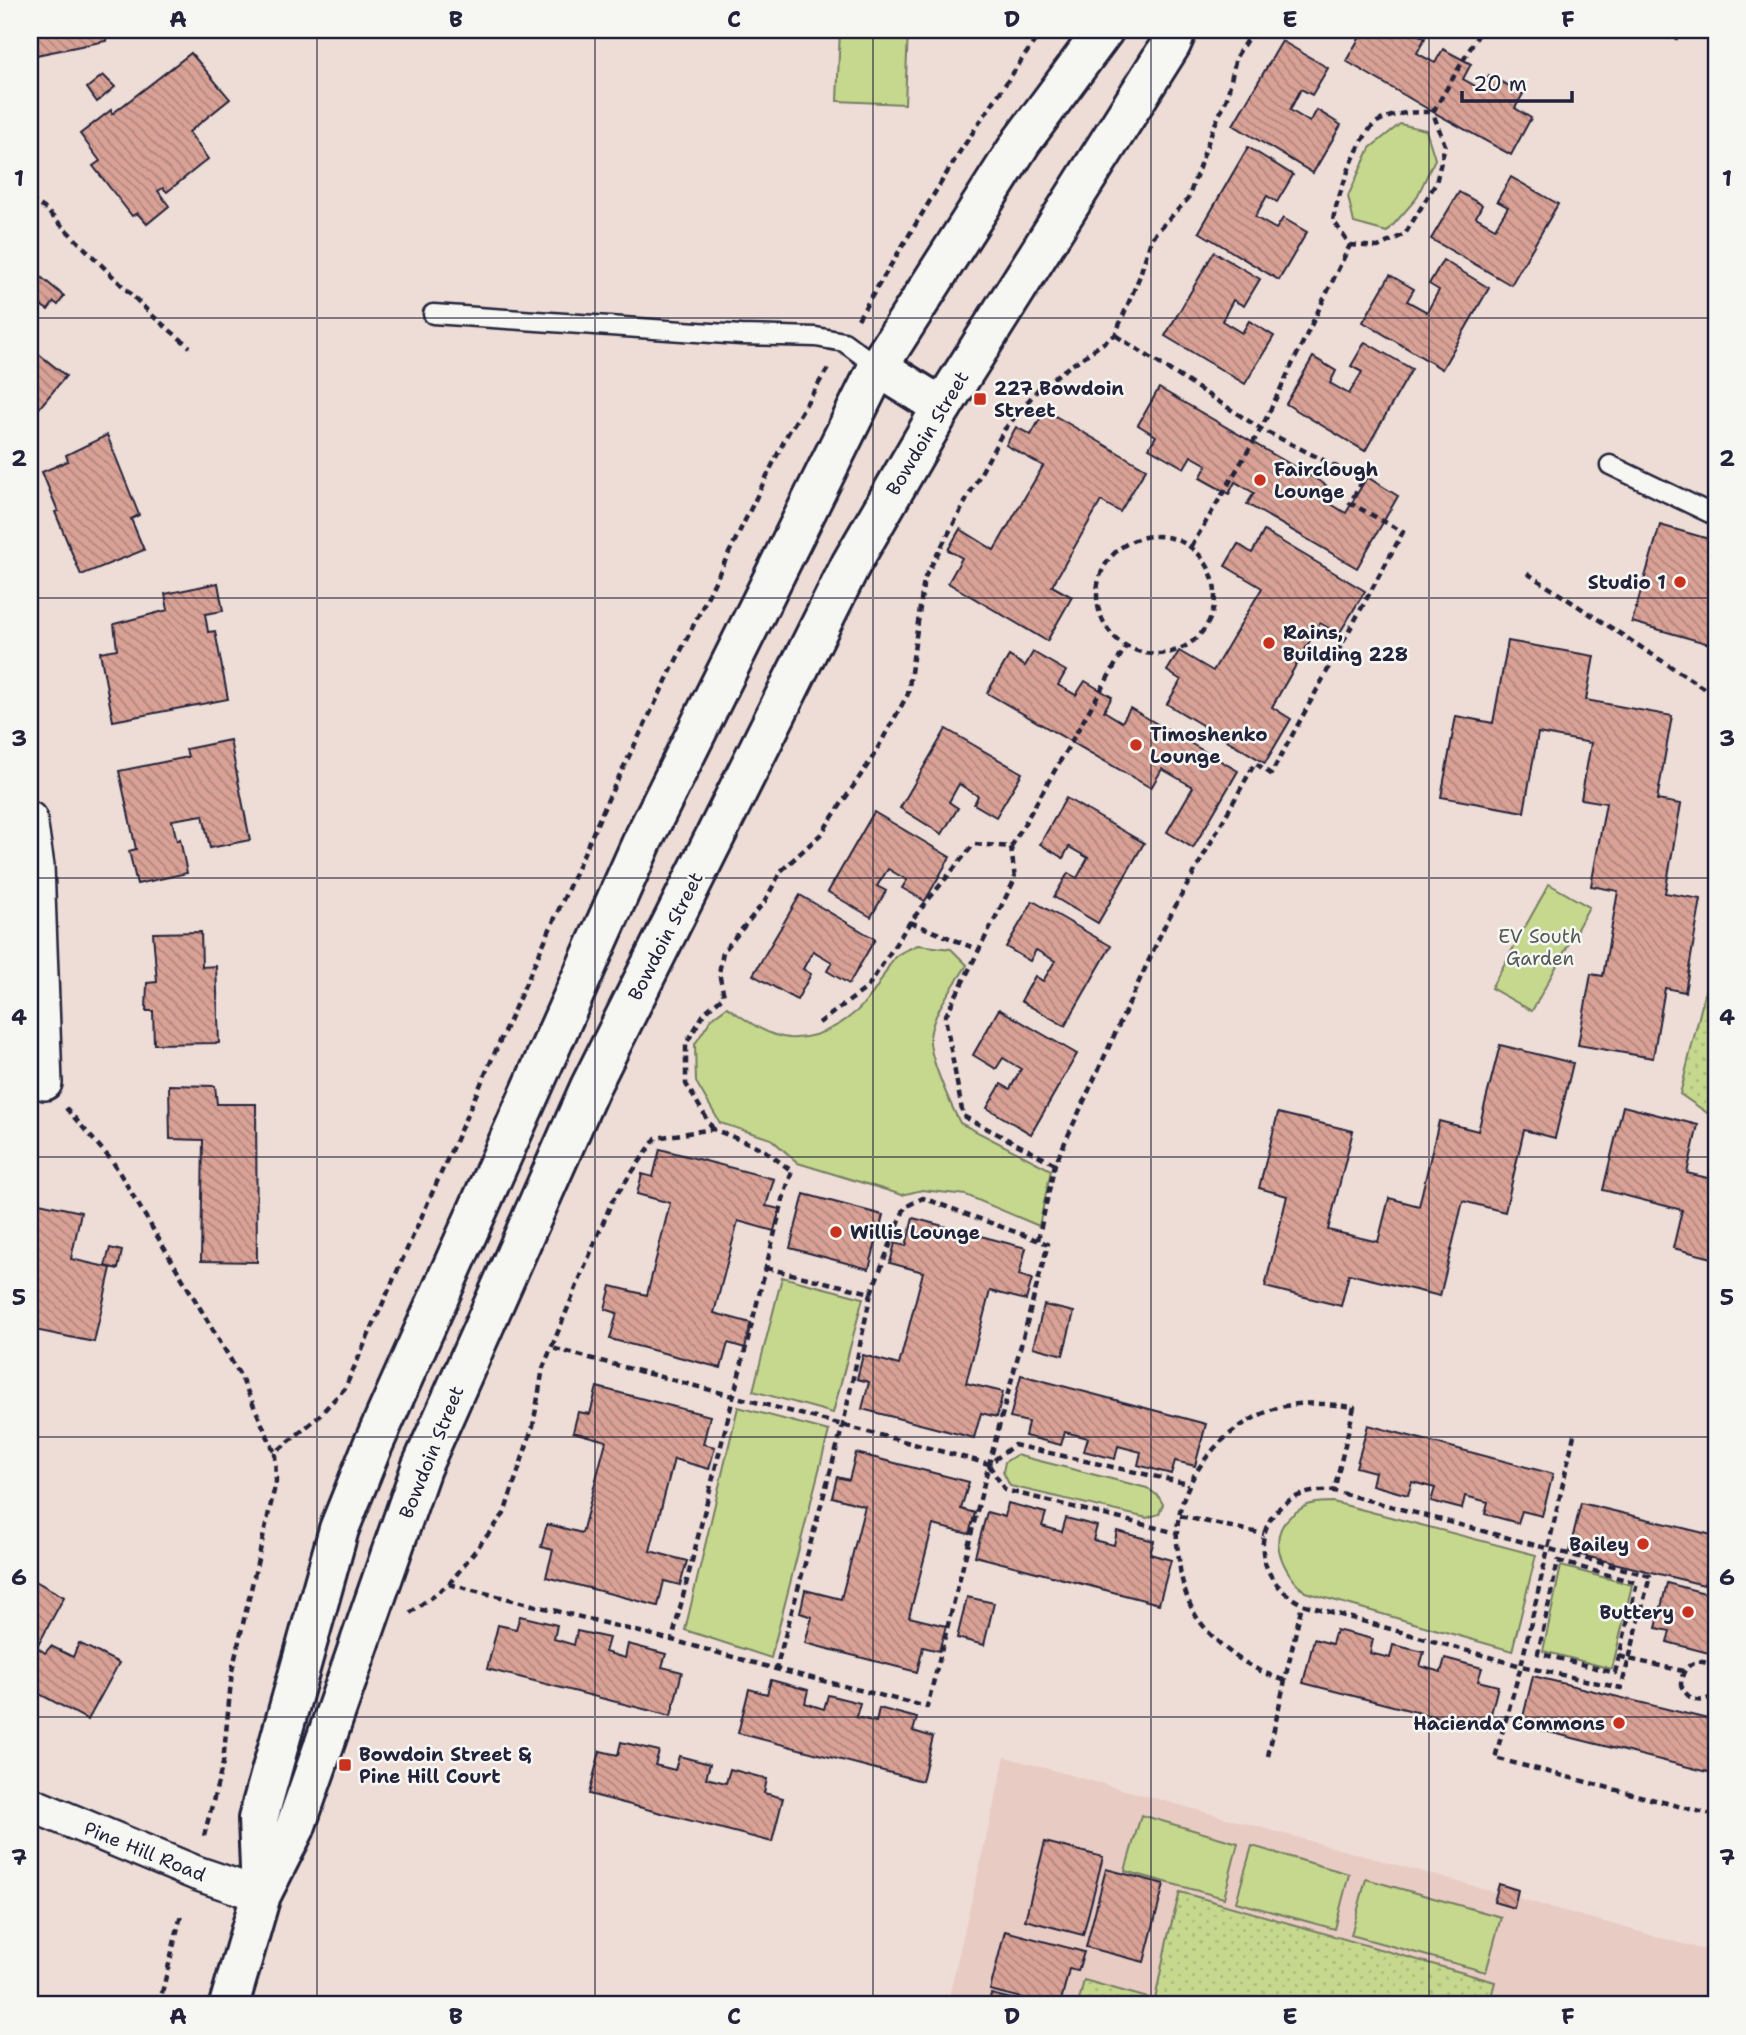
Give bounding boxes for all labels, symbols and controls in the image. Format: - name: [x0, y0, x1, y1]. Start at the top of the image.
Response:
- text: A: [169, 4, 187, 34]
- text: B: [449, 4, 463, 34]
- text: C: [727, 4, 741, 34]
- text: D: [1004, 4, 1020, 34]
- text: E: [1282, 4, 1298, 34]
- text: F: [1561, 4, 1575, 34]
- scale bar: [1462, 60, 1573, 104]
- text: 20 m: [1473, 70, 1527, 98]
- text: 1: [14, 163, 24, 193]
- text: 1: [1722, 163, 1732, 193]
- street label: Bowdoin Street: [880, 366, 974, 500]
- place label: 227 Bowdoin Street: [994, 376, 1124, 423]
- marker: 227 Bowdoin Street: [972, 391, 988, 407]
- text: 2: [11, 443, 27, 473]
- text: 2: [1719, 443, 1735, 473]
- place label: Fairclough Lounge: [1274, 457, 1379, 504]
- marker: Fairclough Lounge: [1252, 472, 1268, 488]
- place label: Studio 1: [1588, 570, 1666, 595]
- marker: Studio 1: [1672, 574, 1688, 590]
- place label: Rains, Building 228: [1283, 620, 1408, 667]
- marker: Rains, Building 228: [1261, 635, 1277, 651]
- place label: Timoshenko Lounge: [1150, 722, 1268, 769]
- text: 3: [11, 723, 27, 753]
- text: 3: [1719, 723, 1735, 753]
- marker: Timoshenko Lounge: [1128, 737, 1144, 753]
- street label: Bowdoin Street: [622, 868, 709, 1005]
- park label: EV South Garden: [1498, 924, 1582, 971]
- text: 4: [11, 1002, 27, 1032]
- text: 4: [1719, 1002, 1735, 1032]
- place label: Willis Lounge: [850, 1220, 980, 1245]
- marker: Willis Lounge: [828, 1224, 844, 1240]
- text: 5: [12, 1282, 26, 1312]
- text: 5: [1720, 1282, 1734, 1312]
- street label: Bowdoin Street: [393, 1382, 469, 1522]
- place label: Bailey: [1569, 1532, 1629, 1557]
- marker: Bailey: [1635, 1536, 1651, 1552]
- text: 6: [11, 1562, 27, 1592]
- text: 6: [1719, 1562, 1735, 1592]
- place label: Buttery: [1599, 1600, 1674, 1625]
- marker: Buttery: [1680, 1604, 1696, 1620]
- place label: Hacienda Commons: [1413, 1711, 1605, 1736]
- marker: Hacienda Commons: [1611, 1715, 1627, 1731]
- place label: Bowdoin Street & Pine Hill Court: [359, 1742, 531, 1789]
- marker: Bowdoin Street & Pine Hill Court: [337, 1757, 353, 1773]
- street label: Pine Hill Road: [80, 1816, 209, 1887]
- text: 7: [11, 1842, 27, 1872]
- text: 7: [1719, 1842, 1735, 1872]
- text: A: [169, 2001, 187, 2031]
- text: B: [449, 2001, 463, 2031]
- text: C: [727, 2001, 741, 2031]
- text: D: [1004, 2001, 1020, 2031]
- text: E: [1282, 2001, 1298, 2031]
- text: F: [1561, 2001, 1575, 2031]

